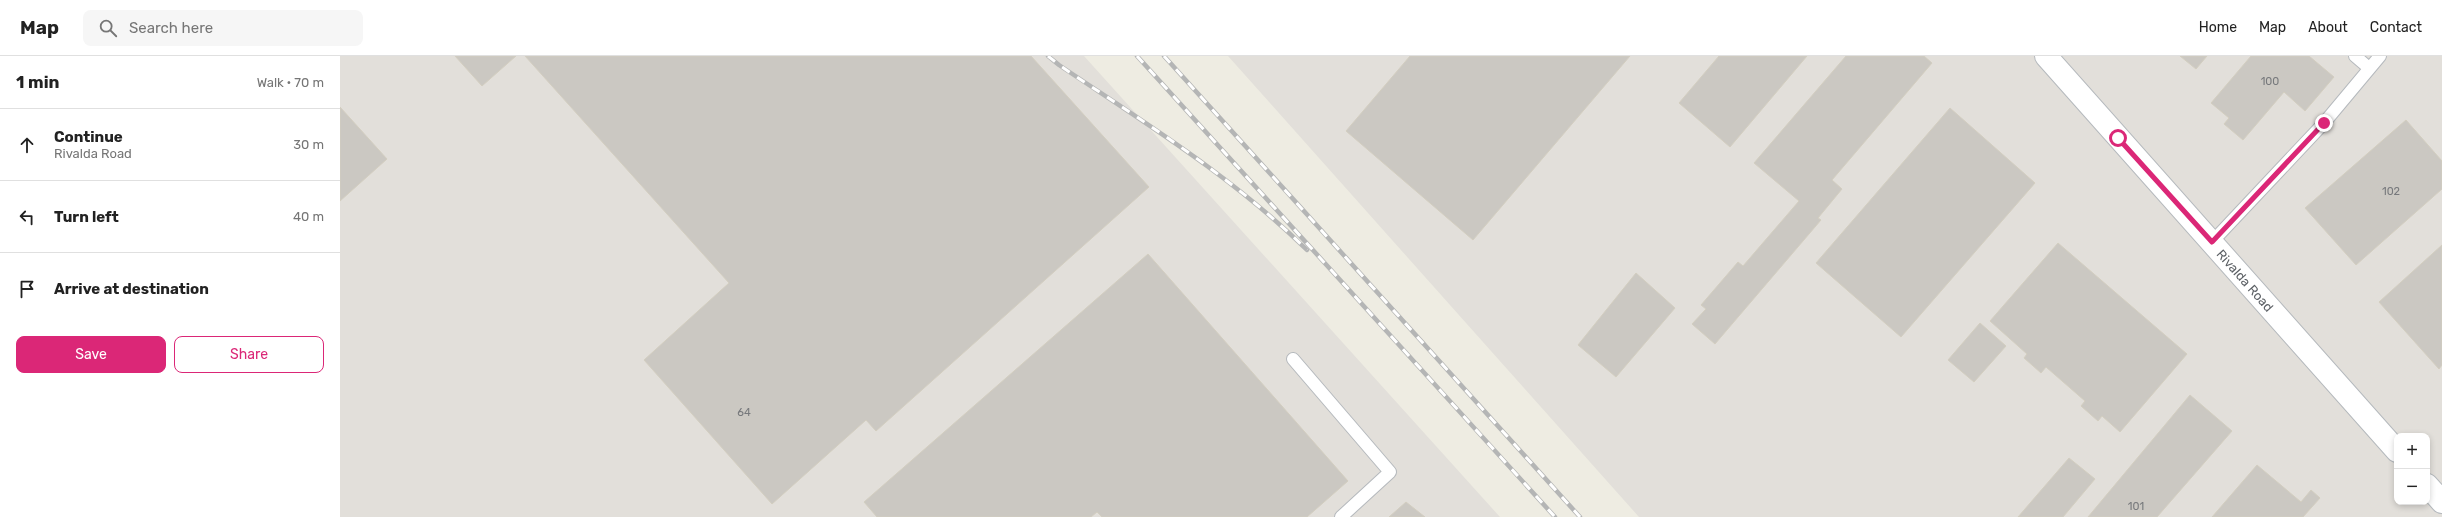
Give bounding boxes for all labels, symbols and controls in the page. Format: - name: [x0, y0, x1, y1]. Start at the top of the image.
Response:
- search box: [83, 10, 363, 46]
- text: Map: [20, 16, 59, 39]
- icon: search: [97, 17, 119, 39]
- text: Search here: [129, 19, 213, 37]
- text: Home: [2199, 19, 2237, 36]
- text: Map: [2259, 19, 2286, 36]
- text: About: [2308, 19, 2348, 36]
- text: Contact: [2370, 19, 2422, 36]
- text: 1 min: [16, 72, 59, 92]
- text: Walk · 70 m: [257, 75, 324, 90]
- house number: 100: [2261, 75, 2279, 88]
- route end: [2315, 114, 2333, 132]
- text: Continue: [54, 128, 123, 146]
- route start: [2109, 129, 2127, 147]
- icon: ahead: [16, 134, 38, 156]
- text: 30 m: [293, 137, 324, 152]
- text: Rivalda Road: [54, 146, 132, 161]
- house number: 102: [2382, 185, 2400, 198]
- icon: left: [16, 206, 38, 228]
- text: Turn left: [54, 208, 119, 226]
- text: 40 m: [293, 209, 324, 224]
- street label: Rivalda Road: [2214, 246, 2277, 314]
- icon: arrive: [16, 278, 38, 300]
- text: Arrive at destination: [54, 280, 209, 298]
- button: Save: [16, 336, 166, 373]
- button: Share: [174, 336, 324, 373]
- house number: 64: [737, 406, 751, 419]
- map controls: [2394, 433, 2430, 505]
- button: +: [2394, 433, 2430, 469]
- button: −: [2394, 469, 2430, 505]
- house number: 101: [2128, 500, 2144, 513]

